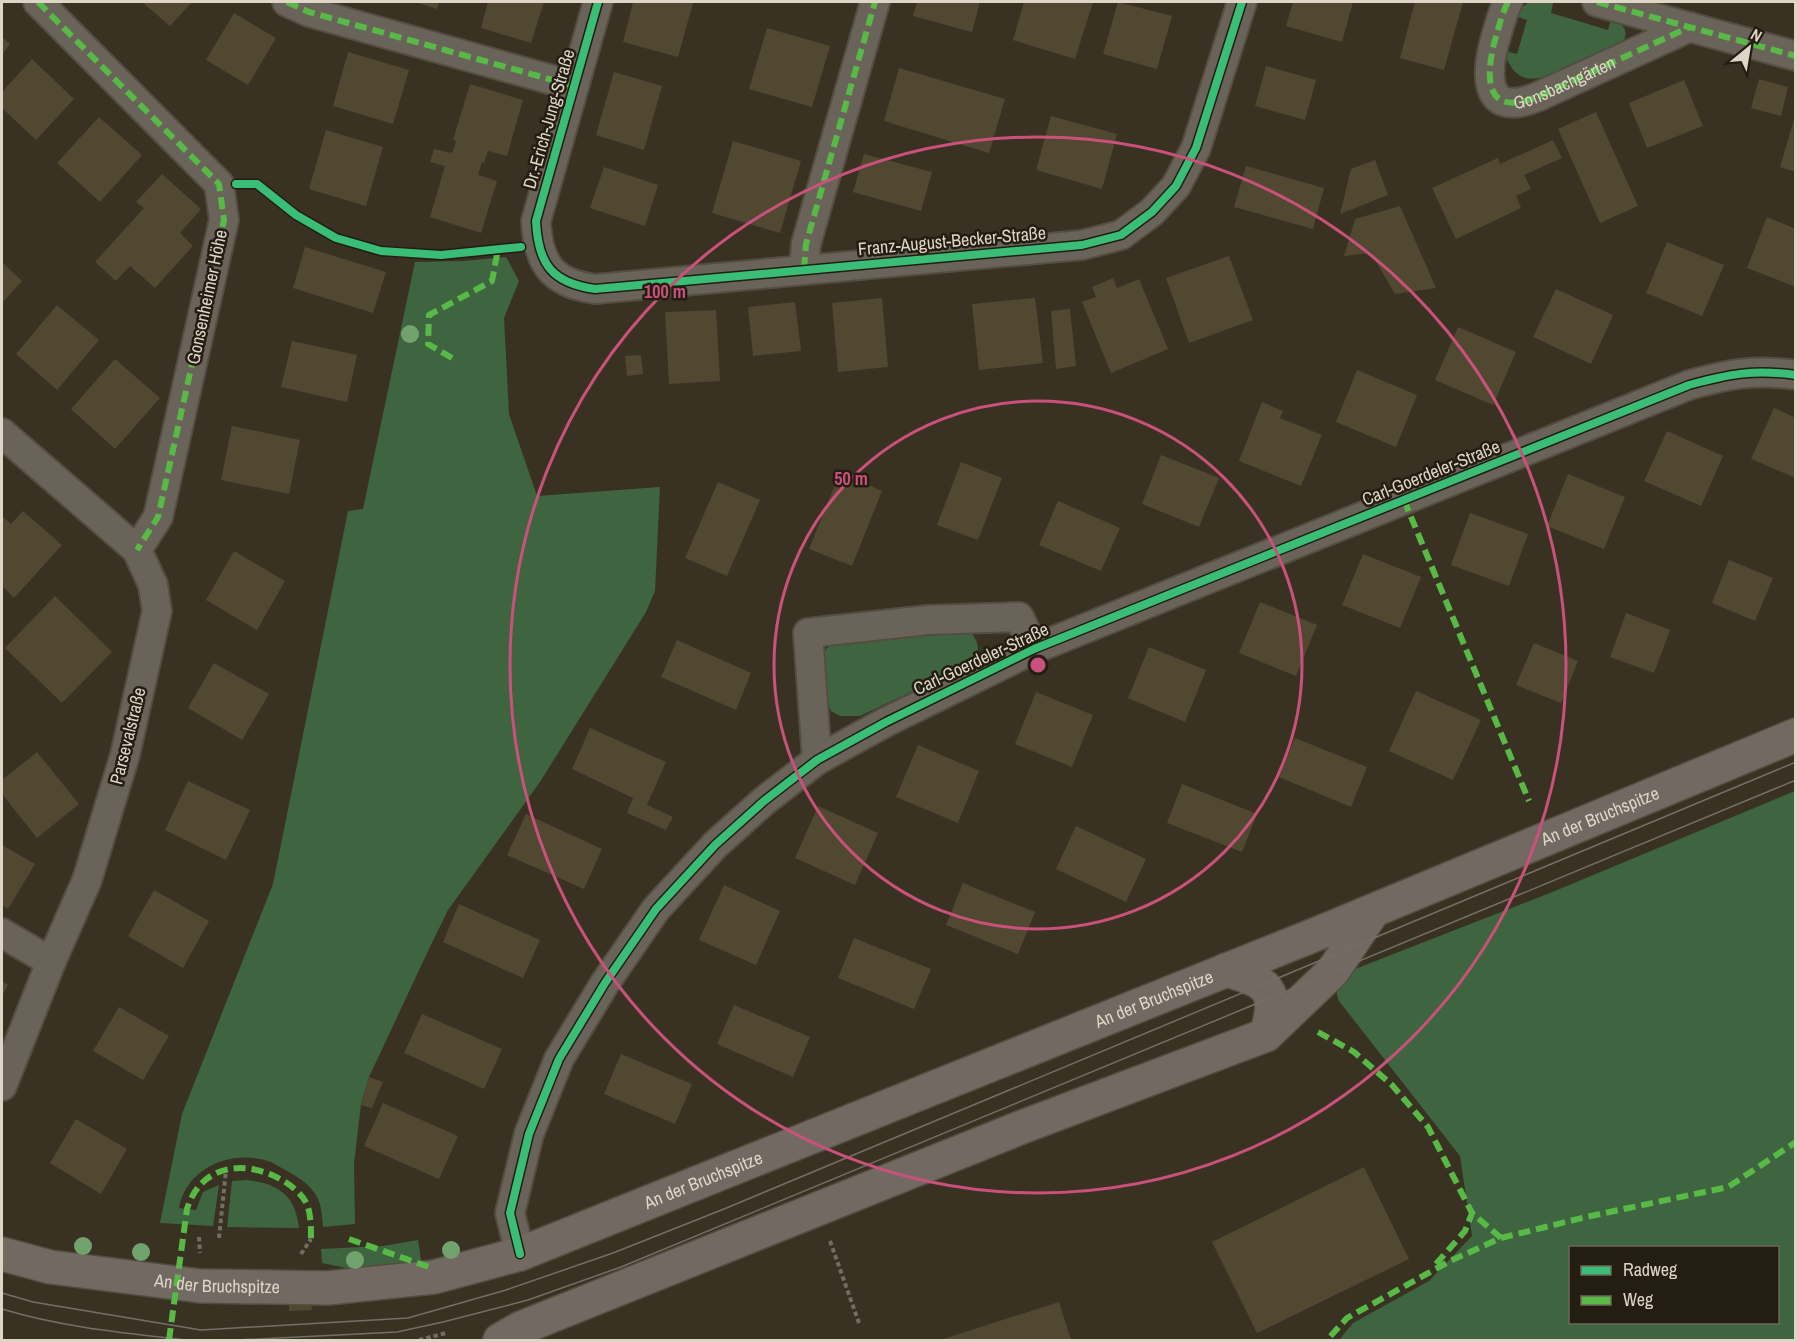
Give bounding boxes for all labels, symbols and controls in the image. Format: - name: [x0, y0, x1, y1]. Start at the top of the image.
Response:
- north arrow: [1719, 18, 1779, 78]
- text: N: [1747, 23, 1766, 47]
- street label: Dr.-Erich-Jung-Straße: [517, 46, 580, 192]
- street label: Gonsbachgärten: [1512, 50, 1619, 115]
- street label: Franz-August-Becker-Straße: [857, 220, 1047, 261]
- street label: Gonsenheimer Höhe: [180, 227, 233, 367]
- text: 100 m: [644, 279, 686, 304]
- street label: Carl-Goerdeler-Straße: [1358, 433, 1504, 512]
- text: 50 m: [834, 466, 868, 491]
- street label: Carl-Goerdeler-Straße: [909, 616, 1053, 701]
- centre of rings: [1028, 655, 1048, 675]
- street label: Parsevalstraße: [103, 685, 152, 787]
- street label: An der Bruchspitze: [1536, 780, 1663, 852]
- street label: An der Bruchspitze: [1090, 964, 1217, 1034]
- street label: An der Bruchspitze: [639, 1145, 766, 1215]
- legend: [1569, 1246, 1779, 1324]
- text: Radweg: [1623, 1257, 1678, 1282]
- street label: An der Bruchspitze: [152, 1267, 280, 1299]
- text: Weg: [1623, 1287, 1654, 1312]

